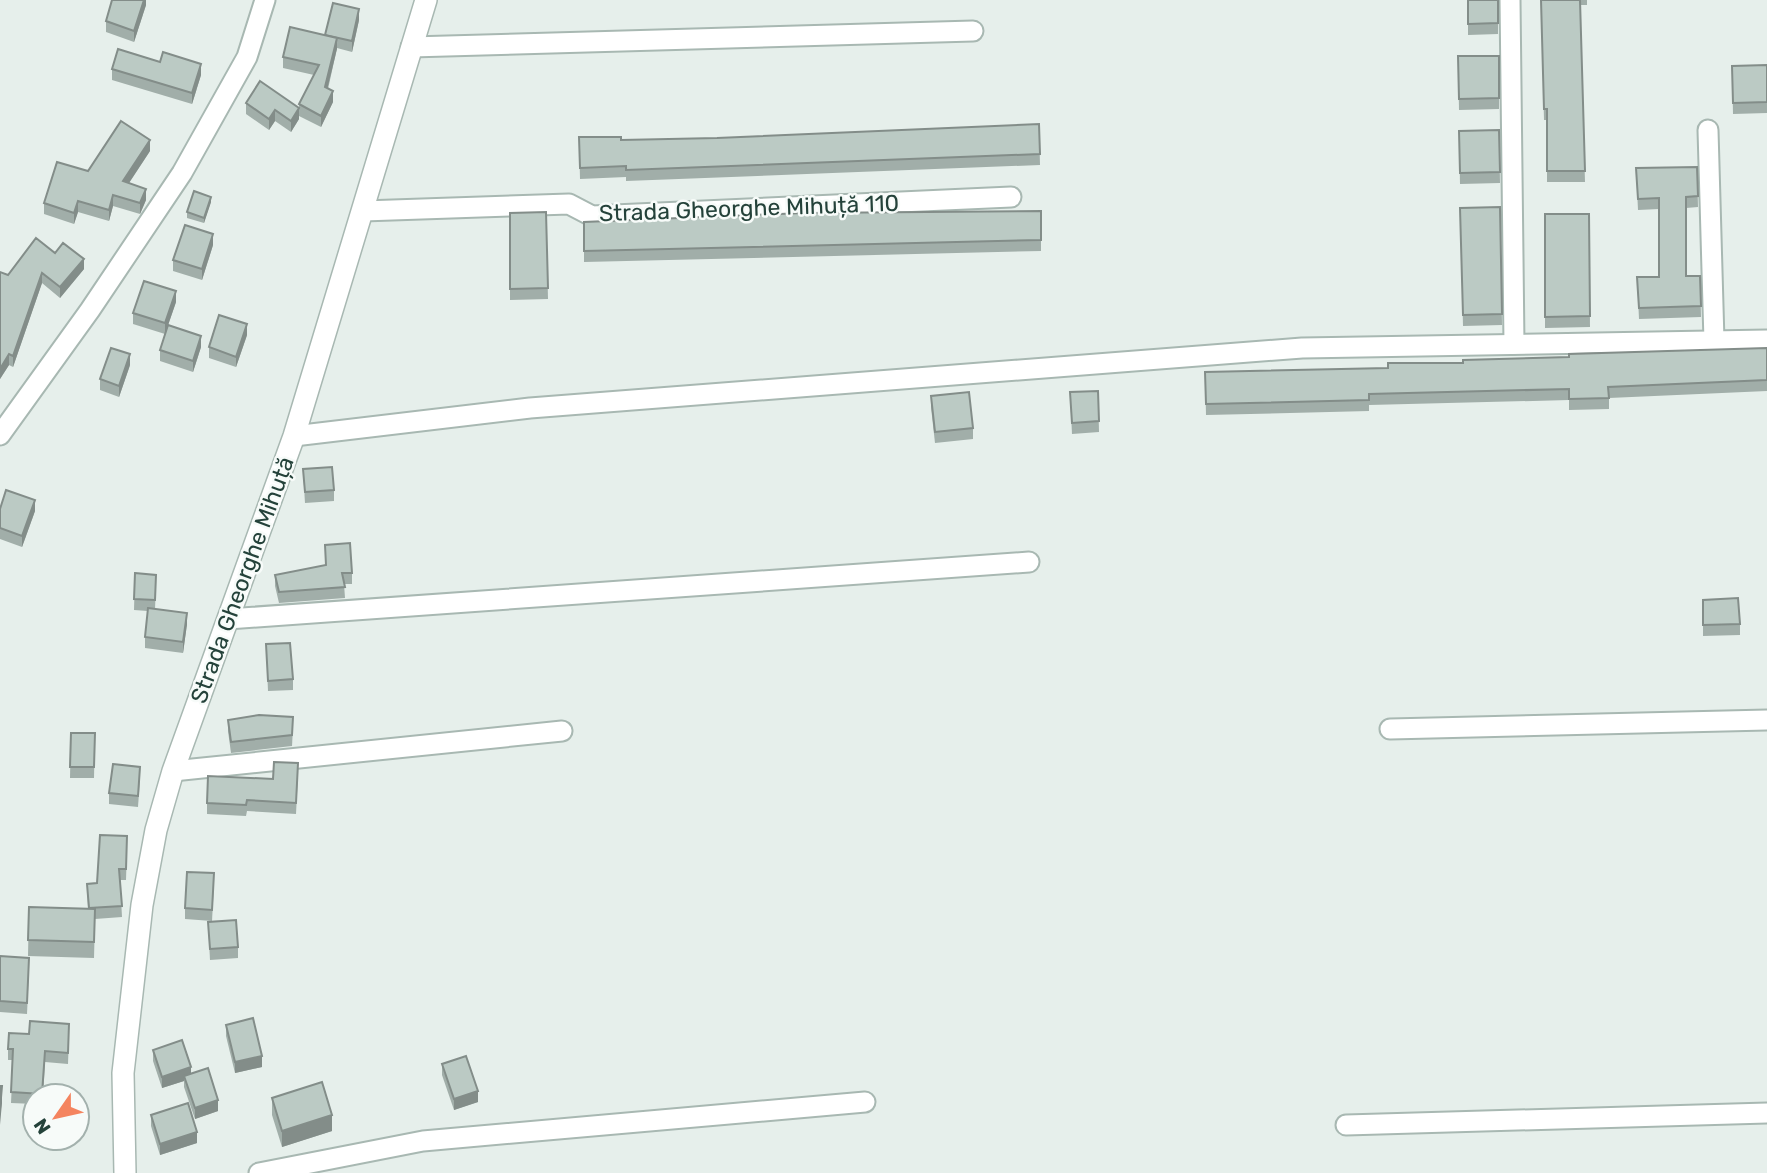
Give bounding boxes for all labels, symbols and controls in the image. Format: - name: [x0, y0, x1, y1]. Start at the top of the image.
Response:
- street label: Strada Gheorghe Mihuță 110: [598, 189, 900, 227]
- street label: Strada Gheorghe Mihuță: [184, 453, 300, 707]
- north arrow: [21, 1082, 91, 1152]
- text: N: [29, 1114, 56, 1138]

